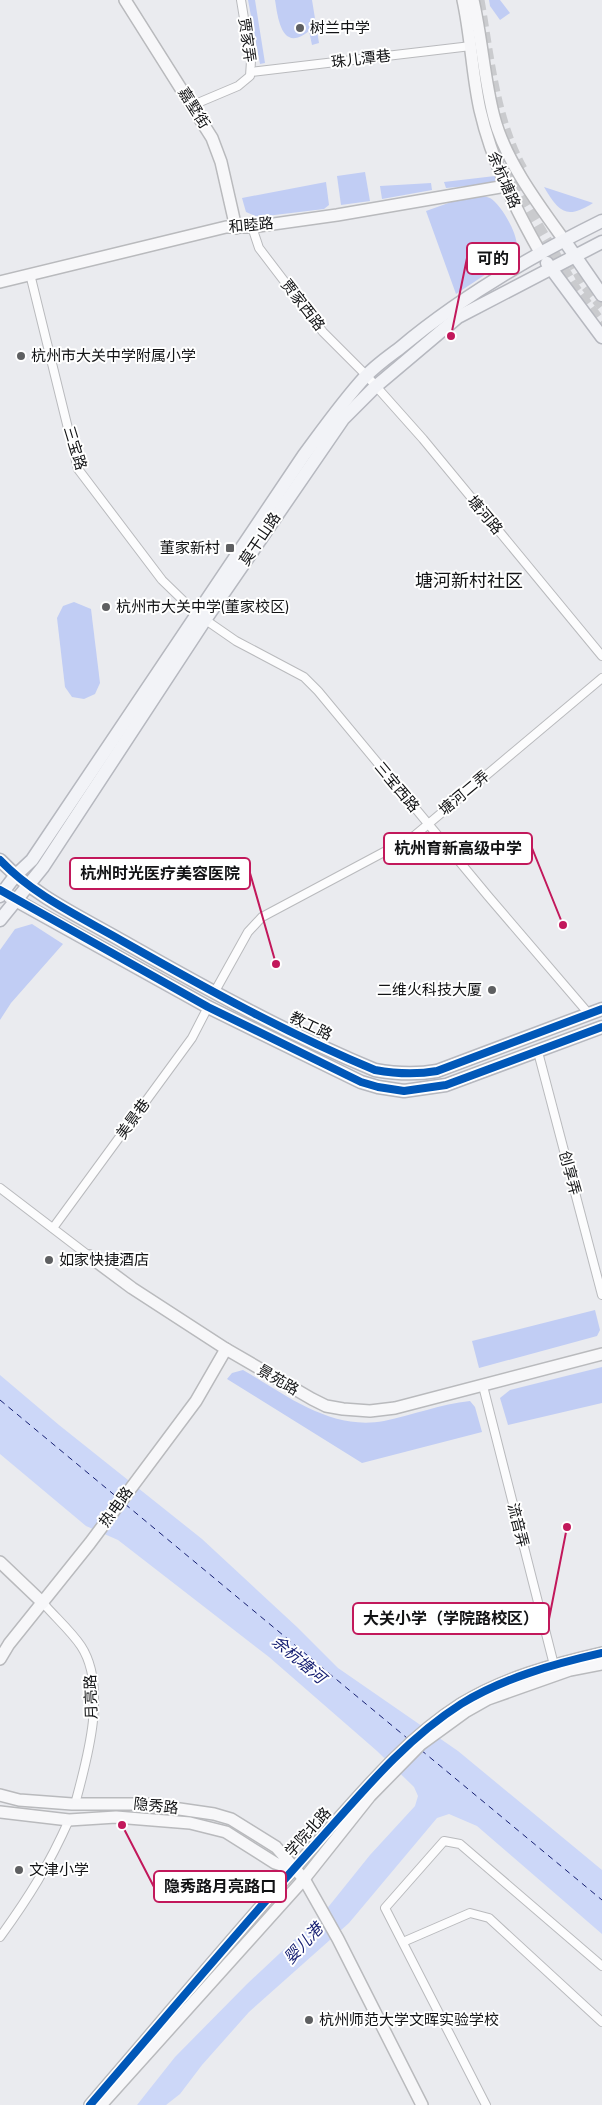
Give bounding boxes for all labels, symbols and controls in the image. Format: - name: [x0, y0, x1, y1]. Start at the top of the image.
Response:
- street label: 贾家弄: [233, 16, 262, 64]
- place label: 树兰中学: [310, 16, 370, 39]
- marker: 树兰中学: [294, 22, 306, 34]
- street label: 珠儿潭巷: [330, 43, 392, 74]
- street label: 嘉墅街: [173, 83, 216, 133]
- street label: 余杭塘路: [482, 148, 527, 212]
- street label: 和睦路: [228, 211, 274, 238]
- callout: 可的: [467, 243, 519, 274]
- text: 可的: [477, 246, 509, 270]
- street label: 贾家西路: [276, 274, 331, 335]
- place label: 杭州市大关中学附属小学: [31, 344, 196, 367]
- marker: 杭州市大关中学附属小学: [15, 350, 27, 362]
- street label: 三宝路: [58, 423, 93, 473]
- street label: 塘河路: [462, 490, 509, 539]
- street label: 莫干山路: [233, 507, 286, 570]
- place label: 董家新村: [160, 536, 220, 559]
- marker: 董家新村: [224, 542, 236, 554]
- district label: 塘河新村社区: [415, 567, 523, 594]
- place label: 杭州市大关中学(董家校区): [116, 595, 289, 618]
- marker: 杭州市大关中学(董家校区): [100, 601, 112, 613]
- street label: 三宝西路: [369, 756, 425, 817]
- street label: 塘河二弄: [433, 765, 494, 821]
- callout: 杭州育新高级中学: [384, 833, 532, 864]
- text: 杭州育新高级中学: [394, 836, 522, 860]
- callout: 杭州时光医疗美容医院: [70, 858, 250, 889]
- text: 杭州时光医疗美容医院: [80, 861, 240, 885]
- place label: 二维火科技大厦: [377, 978, 482, 1001]
- marker: 二维火科技大厦: [486, 984, 498, 996]
- street label: 教工路: [286, 1005, 336, 1046]
- street label: 美景巷: [110, 1094, 155, 1144]
- street label: 创享弄: [554, 1148, 587, 1198]
- place label: 如家快捷酒店: [59, 1248, 149, 1271]
- marker: 如家快捷酒店: [43, 1254, 55, 1266]
- street label: 景苑路: [253, 1358, 303, 1401]
- street label: 热电路: [93, 1482, 138, 1532]
- street label: 流音弄: [502, 1500, 535, 1550]
- callout: 大关小学（学院路校区）: [353, 1603, 549, 1634]
- text: 大关小学（学院路校区）: [363, 1606, 539, 1630]
- water label: 余杭塘河: [267, 1629, 334, 1691]
- street label: 月亮路: [78, 1674, 103, 1720]
- street label: 隐秀路: [132, 1792, 180, 1819]
- street label: 学院北路: [279, 1802, 336, 1862]
- place label: 文津小学: [29, 1858, 89, 1881]
- marker: 文津小学: [13, 1864, 25, 1876]
- callout: 隐秀路月亮路口: [154, 1871, 286, 1902]
- text: 隐秀路月亮路口: [164, 1874, 276, 1898]
- water label: 婴儿港: [278, 1916, 330, 1969]
- place label: 杭州师范大学文晖实验学校: [319, 2008, 499, 2031]
- marker: 杭州师范大学文晖实验学校: [303, 2014, 315, 2026]

